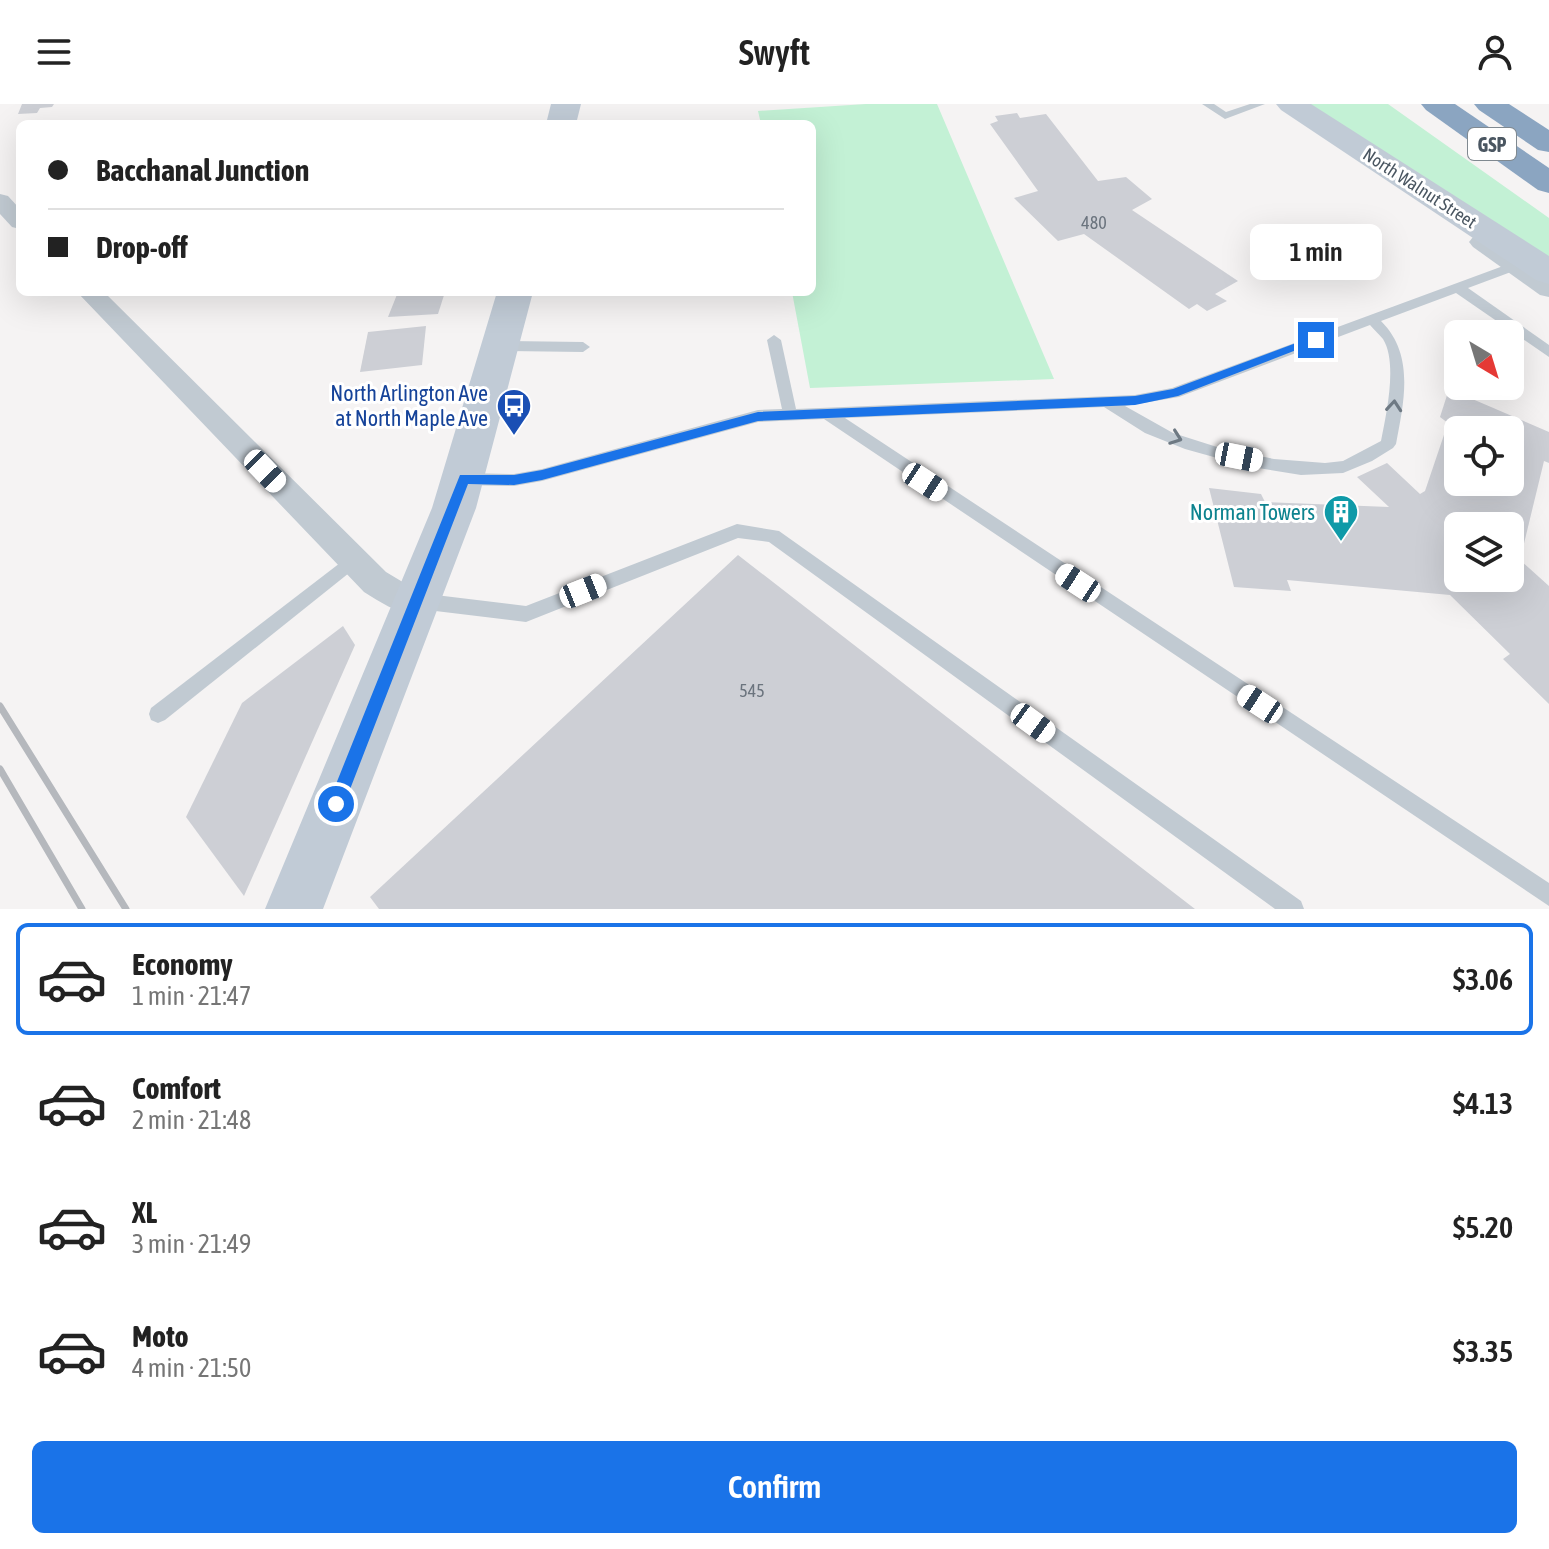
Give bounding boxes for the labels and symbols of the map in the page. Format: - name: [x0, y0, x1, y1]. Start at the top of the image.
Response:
- road number: GSP: [1468, 128, 1516, 160]
- street label: North Walnut Street: [1359, 144, 1481, 232]
- house number: 480: [1081, 212, 1107, 233]
- callout: 1 min: [1250, 224, 1382, 280]
- north arrow: [1444, 320, 1524, 400]
- route end: [1298, 322, 1334, 358]
- place label: North Arlington Ave at North Maple Ave: [330, 380, 488, 431]
- bus stop icon: North Arlington Ave at North Maple Ave: [495, 387, 533, 437]
- one-way arrow: [1385, 399, 1402, 412]
- one-way arrow: [1169, 429, 1183, 445]
- car: [1213, 441, 1265, 473]
- car: [240, 445, 290, 497]
- car: [898, 459, 952, 505]
- building icon: Norman Towers: [1322, 493, 1360, 543]
- place label: Norman Towers: [1190, 499, 1315, 525]
- car: [1051, 560, 1105, 606]
- car: [556, 571, 610, 611]
- house number: 545: [739, 680, 765, 701]
- car: [1233, 681, 1287, 727]
- car: [1007, 699, 1059, 747]
- route start: [318, 786, 354, 822]

